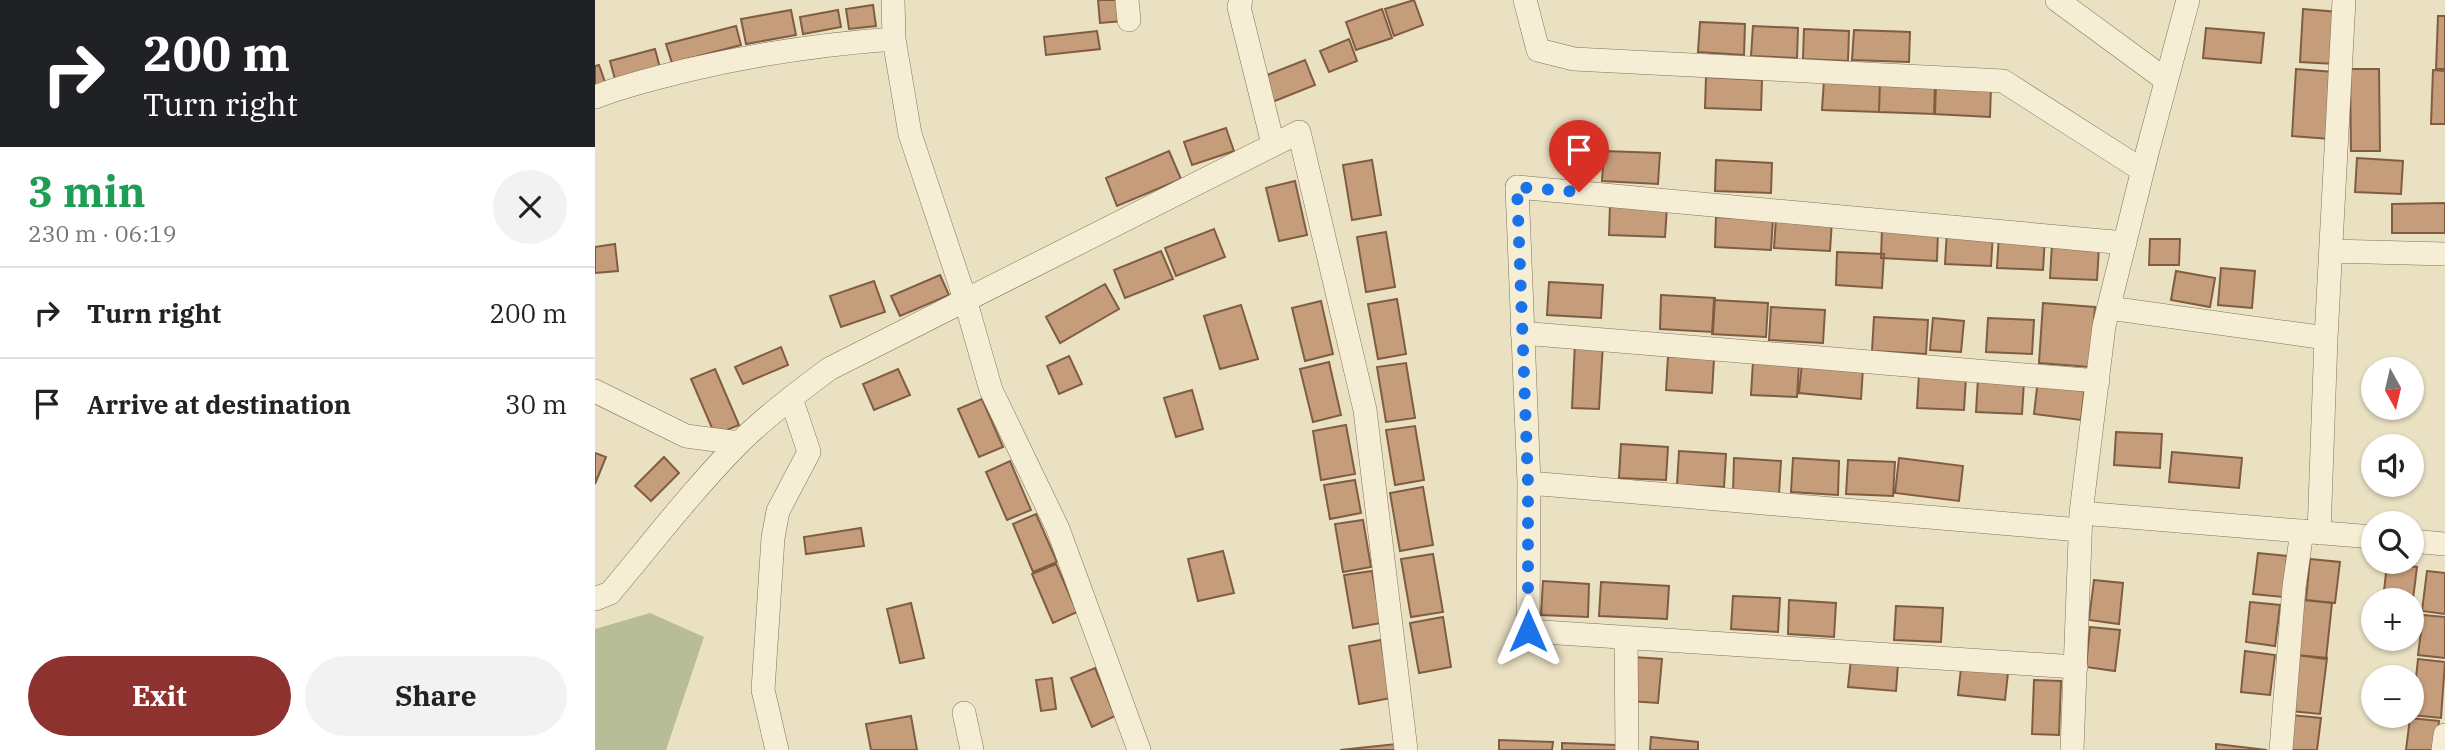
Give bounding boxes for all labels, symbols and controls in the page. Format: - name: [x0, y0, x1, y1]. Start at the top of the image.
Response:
- text: 200 m: [143, 21, 290, 84]
- icon: right: [28, 28, 119, 119]
- text: Turn right: [143, 83, 298, 125]
- pin: [1549, 120, 1609, 192]
- icon: arrive: [1560, 131, 1598, 169]
- text: 3 min: [28, 164, 146, 219]
- button: close: [493, 170, 567, 244]
- text: 230 m · 06:19: [28, 218, 177, 248]
- icon: right: [28, 294, 66, 332]
- text: Turn right: [87, 296, 221, 330]
- text: 200 m: [489, 296, 567, 330]
- north arrow: [2361, 357, 2424, 420]
- map controls: [2361, 357, 2424, 728]
- icon: arrive: [28, 385, 66, 423]
- text: Arrive at destination: [87, 387, 351, 421]
- text: 30 m: [505, 387, 567, 421]
- button: sound: [2361, 434, 2424, 497]
- button: search: [2361, 511, 2424, 574]
- button: +: [2361, 588, 2424, 651]
- position arrow: [1491, 594, 1565, 668]
- button: Exit: [28, 656, 291, 736]
- button: Share: [305, 656, 567, 736]
- button: −: [2361, 665, 2424, 728]

